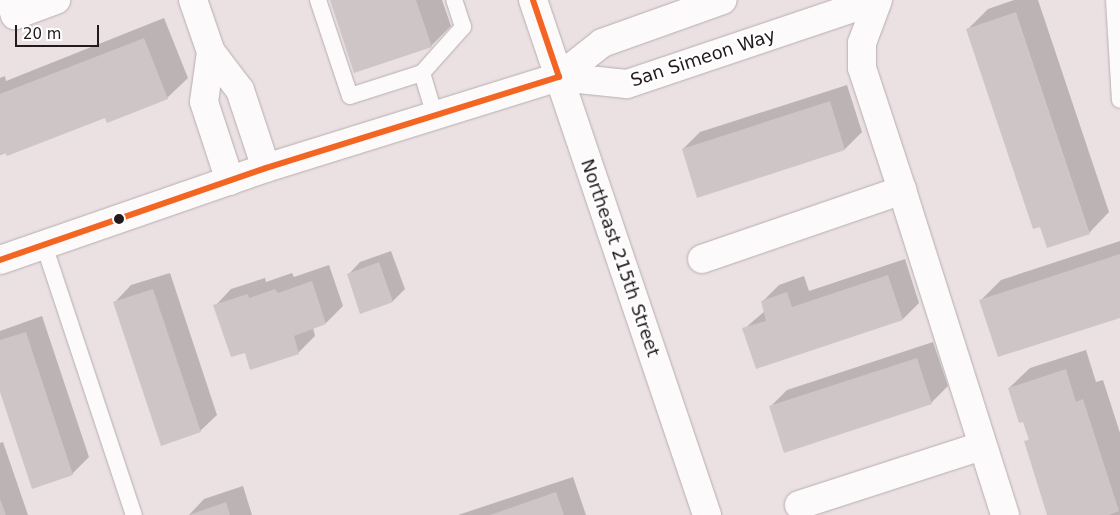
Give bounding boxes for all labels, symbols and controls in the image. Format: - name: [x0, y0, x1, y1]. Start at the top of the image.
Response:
- scale bar: [18, 15, 101, 47]
- street label: San Simeon Way: [628, 24, 778, 92]
- text: 20 m: [23, 25, 61, 43]
- street label: Northeast 215th Street: [576, 156, 664, 360]
- unlabelled marker: [114, 214, 124, 224]

